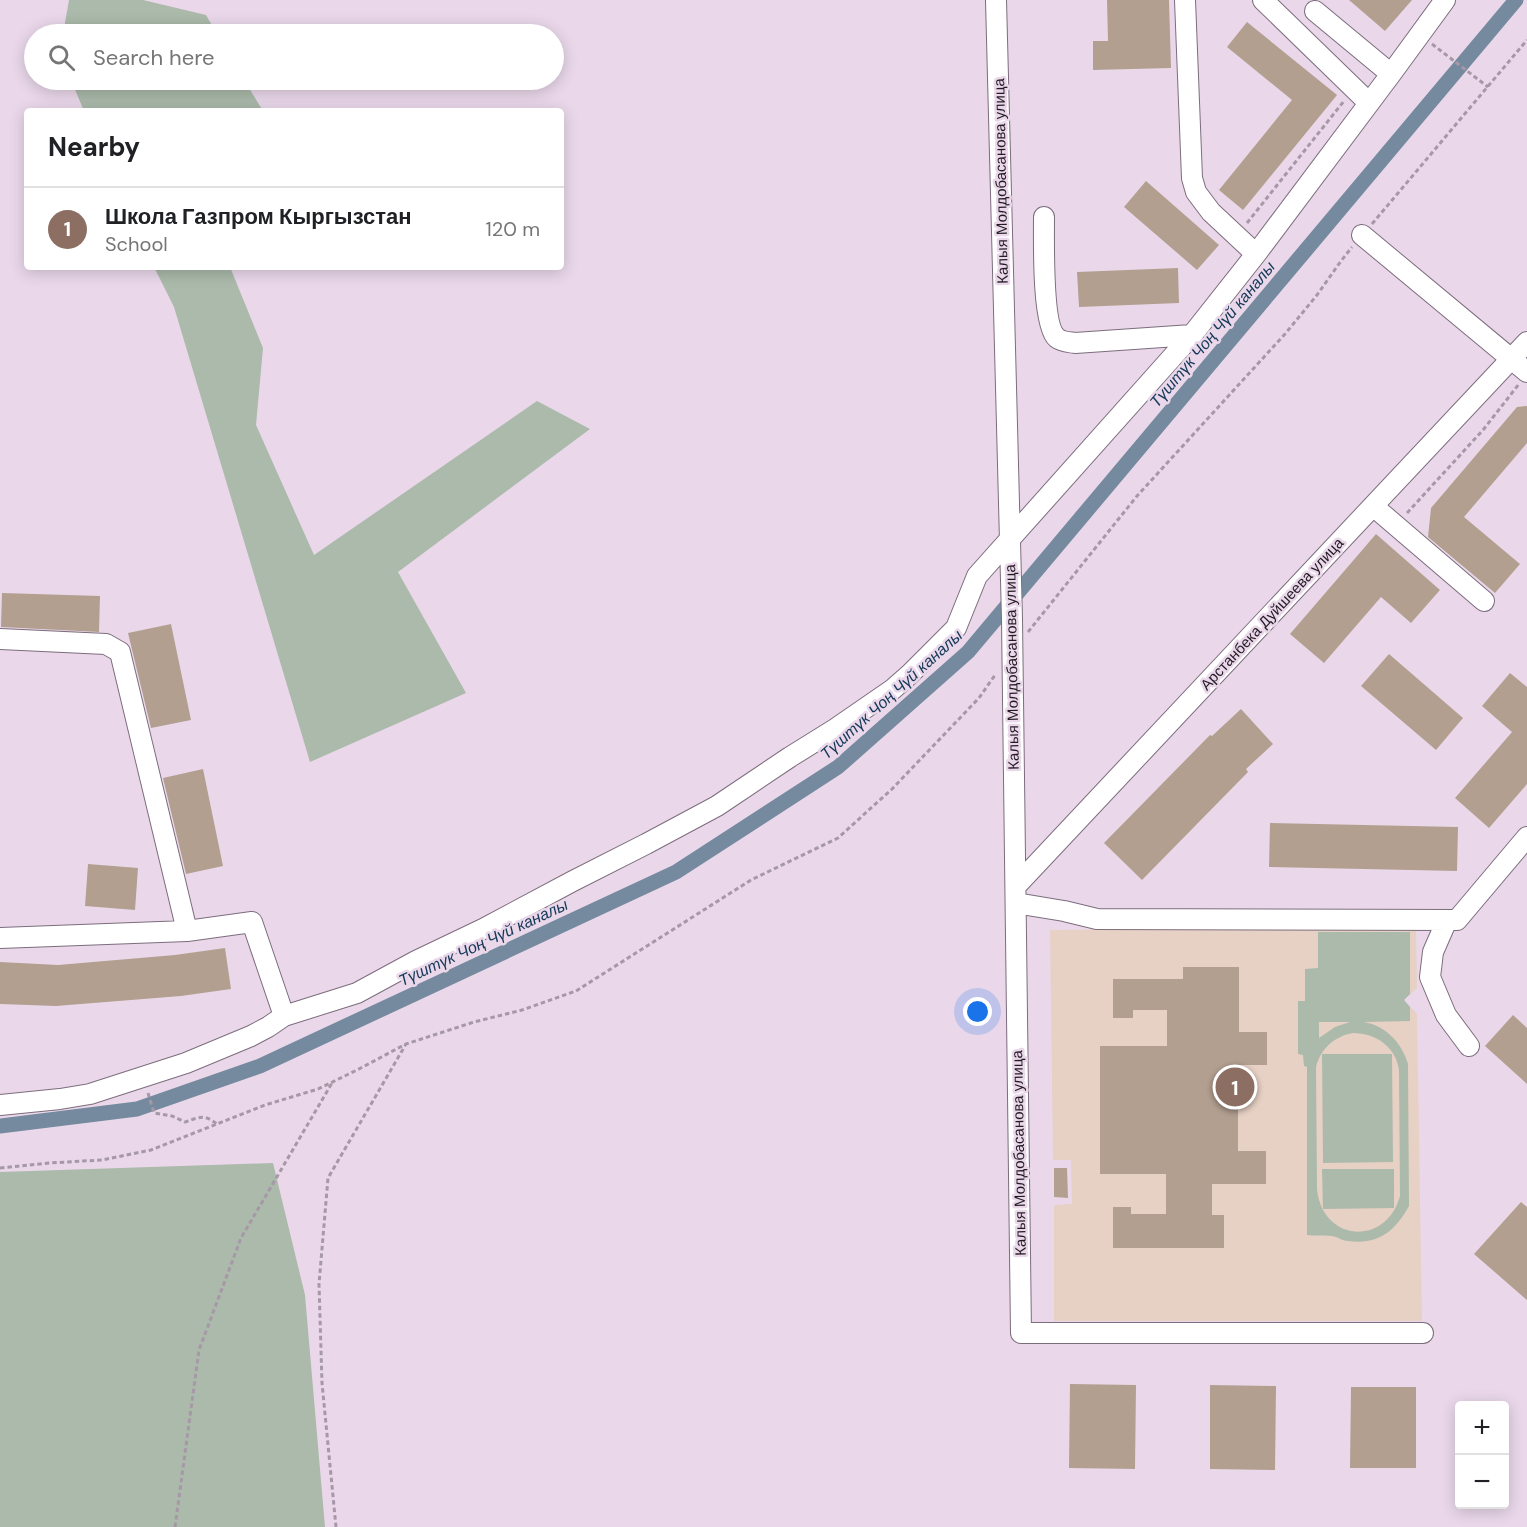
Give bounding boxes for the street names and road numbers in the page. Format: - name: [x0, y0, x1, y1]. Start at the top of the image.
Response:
- street label: Калыя Молдобасанова улица: [989, 77, 1013, 284]
- street label: Арстанбека Дуйшеева улица: [1196, 533, 1349, 695]
- street label: Калыя Молдобасанова улица: [1000, 563, 1024, 770]
- street label: Калыя Молдобасанова улица: [1007, 1049, 1031, 1256]

